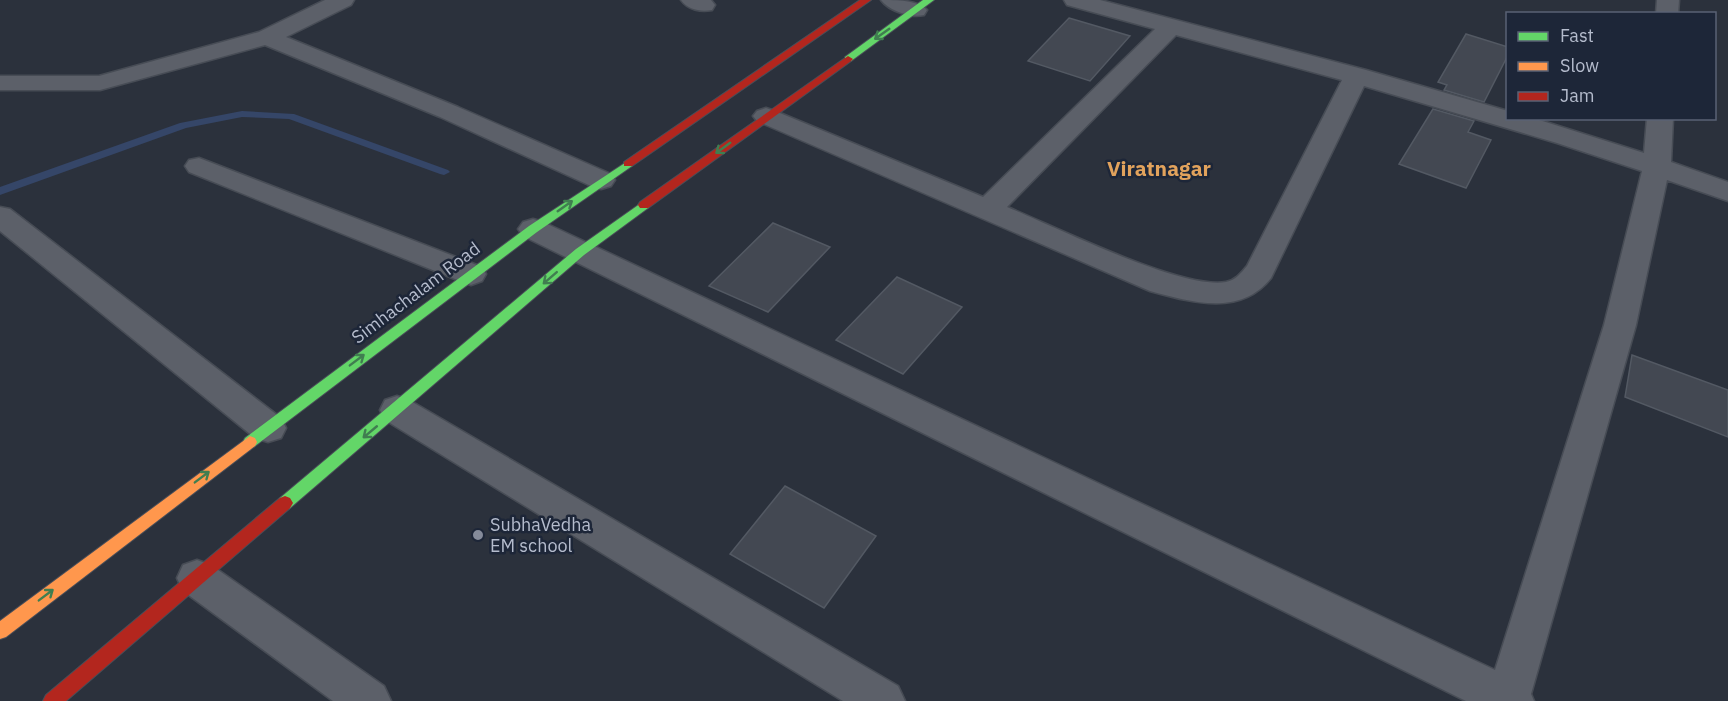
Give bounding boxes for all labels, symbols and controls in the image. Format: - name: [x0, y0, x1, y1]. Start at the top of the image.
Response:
- legend: [1506, 12, 1716, 120]
- text: Fast: [1560, 24, 1594, 47]
- one-way arrow: [874, 28, 890, 41]
- text: Slow: [1560, 54, 1599, 77]
- text: Jam: [1560, 84, 1595, 107]
- one-way arrow: [715, 142, 731, 154]
- district label: Viratnagar: [1107, 154, 1212, 182]
- one-way arrow: [556, 200, 572, 212]
- street label: Simhachalam Road: [347, 237, 485, 349]
- one-way arrow: [543, 271, 558, 285]
- one-way arrow: [349, 354, 365, 366]
- one-way arrow: [363, 425, 378, 439]
- one-way arrow: [193, 471, 209, 484]
- place label: SubhaVedha EM school: [490, 513, 591, 557]
- marker: SubhaVedha EM school: [471, 528, 485, 542]
- one-way arrow: [38, 589, 54, 602]

